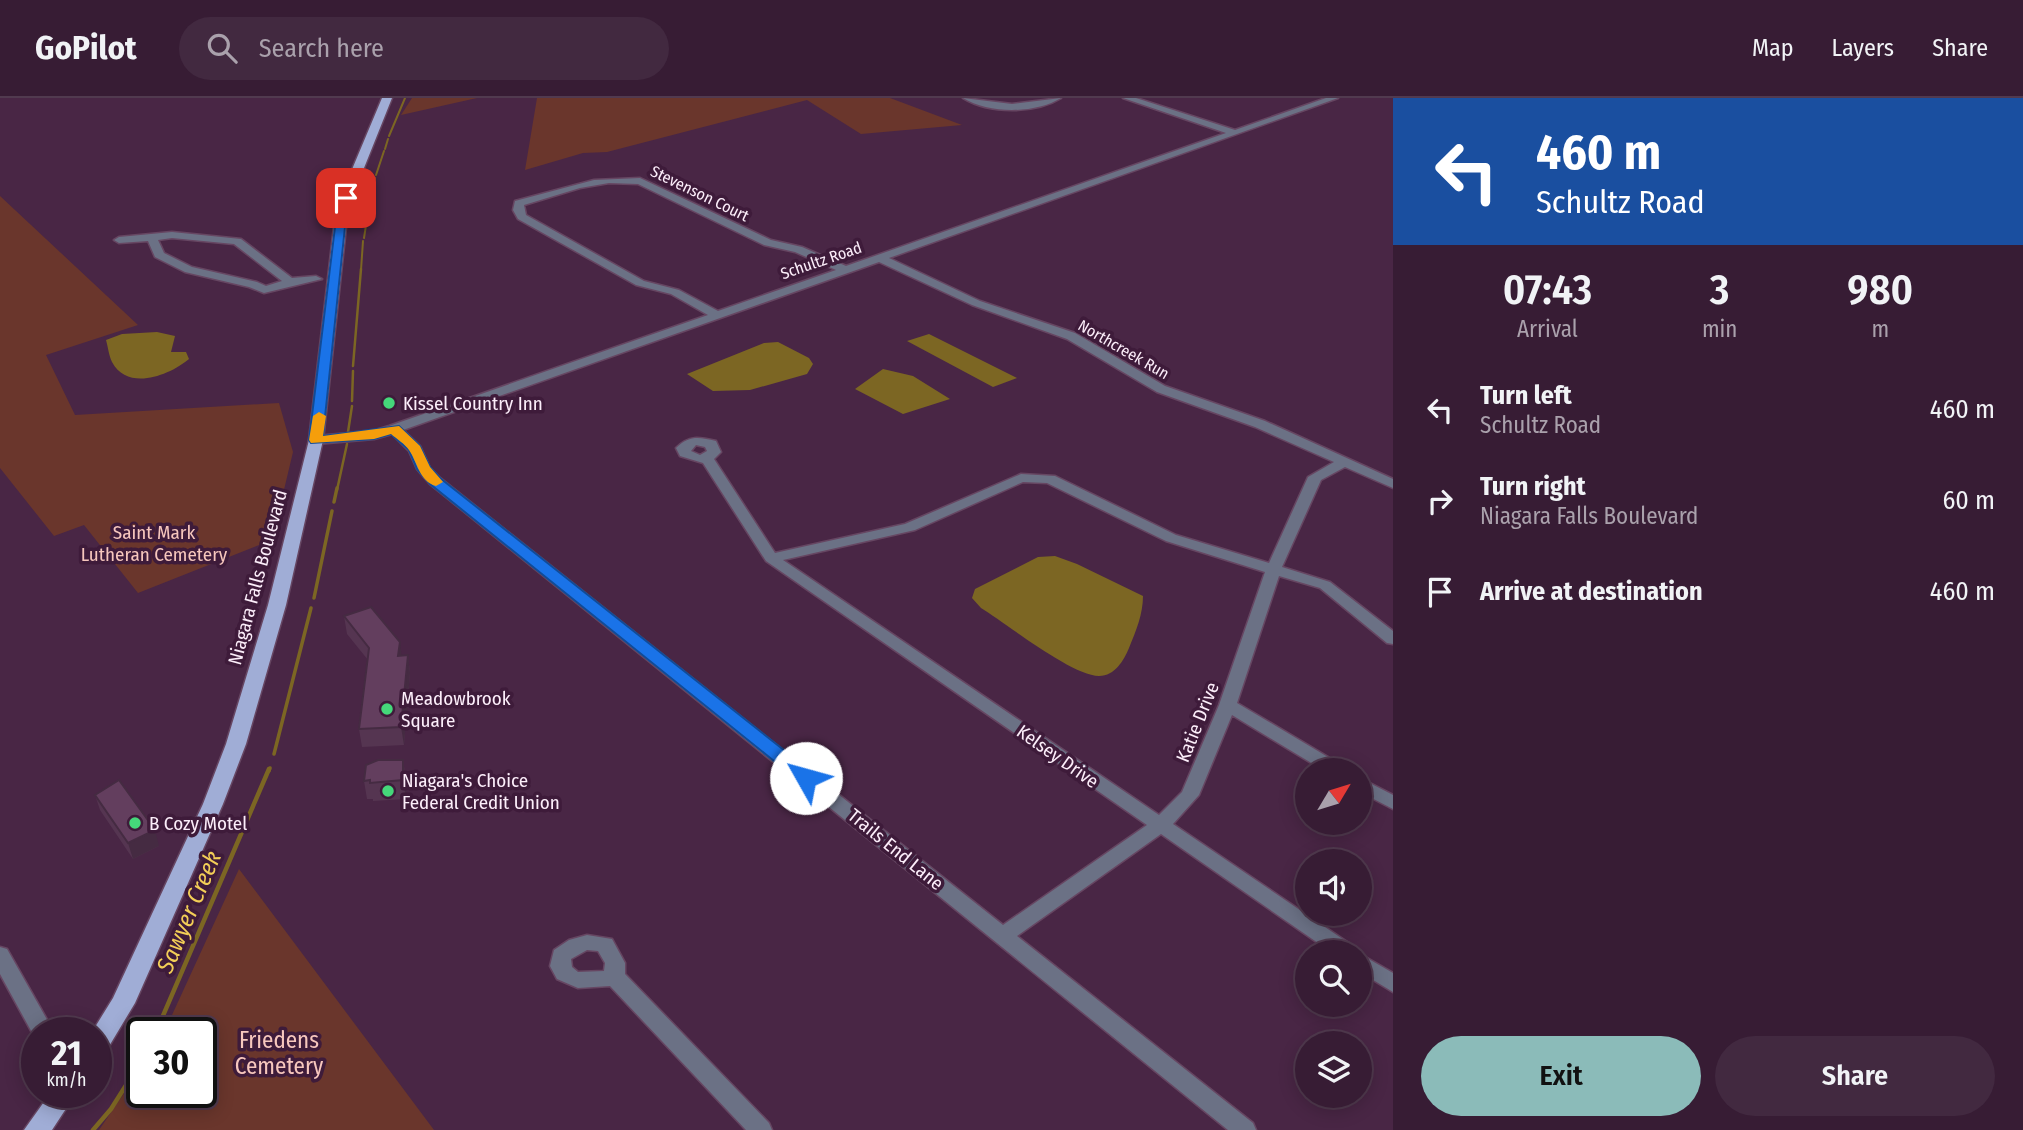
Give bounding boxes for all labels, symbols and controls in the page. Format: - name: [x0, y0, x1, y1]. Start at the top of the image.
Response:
- search box: [179, 17, 669, 80]
- text: GoPilot: [35, 28, 137, 68]
- icon: search: [203, 29, 241, 67]
- text: Search here: [259, 33, 384, 64]
- text: Map: [1752, 34, 1794, 62]
- text: Layers: [1832, 34, 1894, 62]
- text: Share: [1932, 34, 1988, 62]
- text: 460 m: [1536, 123, 1661, 182]
- icon: left: [1421, 126, 1512, 217]
- street label: Stevenson Court: [648, 161, 753, 226]
- pin: [316, 168, 376, 228]
- icon: arrive: [327, 179, 365, 217]
- text: Schultz Road: [1536, 183, 1705, 221]
- street label: Schultz Road: [778, 238, 864, 283]
- text: 07:43: [1503, 265, 1592, 315]
- text: 3: [1710, 265, 1730, 315]
- text: 980: [1847, 265, 1913, 315]
- text: Arrival: [1517, 315, 1578, 343]
- text: min: [1702, 315, 1738, 343]
- text: m: [1871, 315, 1889, 343]
- street label: Northcreek Run: [1075, 316, 1173, 383]
- text: Turn left: [1480, 380, 1572, 411]
- icon: left: [1421, 391, 1459, 429]
- place label: Kissel Country Inn: [403, 392, 543, 415]
- text: 460 m: [1930, 394, 1995, 425]
- marker: Kissel Country Inn: [381, 395, 397, 411]
- text: Schultz Road: [1480, 411, 1601, 439]
- text: Turn right: [1480, 471, 1586, 502]
- icon: right: [1421, 482, 1459, 520]
- text: 60 m: [1942, 485, 1995, 516]
- street label: Niagara Falls Boulevard: [223, 487, 292, 667]
- text: Niagara Falls Boulevard: [1480, 502, 1698, 530]
- park label: Saint Mark Lutheran Cemetery: [81, 521, 228, 566]
- icon: arrive: [1421, 573, 1459, 611]
- text: Arrive at destination: [1480, 576, 1703, 607]
- text: 460 m: [1930, 576, 1995, 607]
- street label: Katie Drive: [1171, 679, 1224, 766]
- place label: Meadowbrook Square: [401, 687, 511, 732]
- marker: Meadowbrook Square: [379, 701, 395, 717]
- street label: Kelsey Drive: [1012, 720, 1103, 793]
- position arrow: [769, 741, 843, 815]
- north arrow: [1295, 758, 1372, 835]
- map controls: [1295, 758, 1372, 1108]
- place label: Niagara's Choice Federal Credit Union: [402, 769, 560, 814]
- marker: Niagara's Choice Federal Credit Union: [380, 783, 396, 799]
- street label: Trails End Lane: [843, 804, 948, 895]
- place label: B Cozy Motel: [149, 812, 247, 835]
- marker: B Cozy Motel: [127, 815, 143, 831]
- water label: Sawyer Creek: [150, 847, 227, 978]
- button: sound: [1295, 849, 1372, 926]
- button: search: [1295, 940, 1372, 1017]
- speed limit sign: 30: [126, 1017, 217, 1108]
- park label: Friedens Cemetery: [235, 1026, 324, 1080]
- button: layers: [1295, 1031, 1372, 1108]
- text: 21: [51, 1032, 82, 1074]
- button: Exit: [1421, 1036, 1701, 1116]
- button: Share: [1715, 1036, 1995, 1116]
- text: km/h: [46, 1069, 87, 1091]

